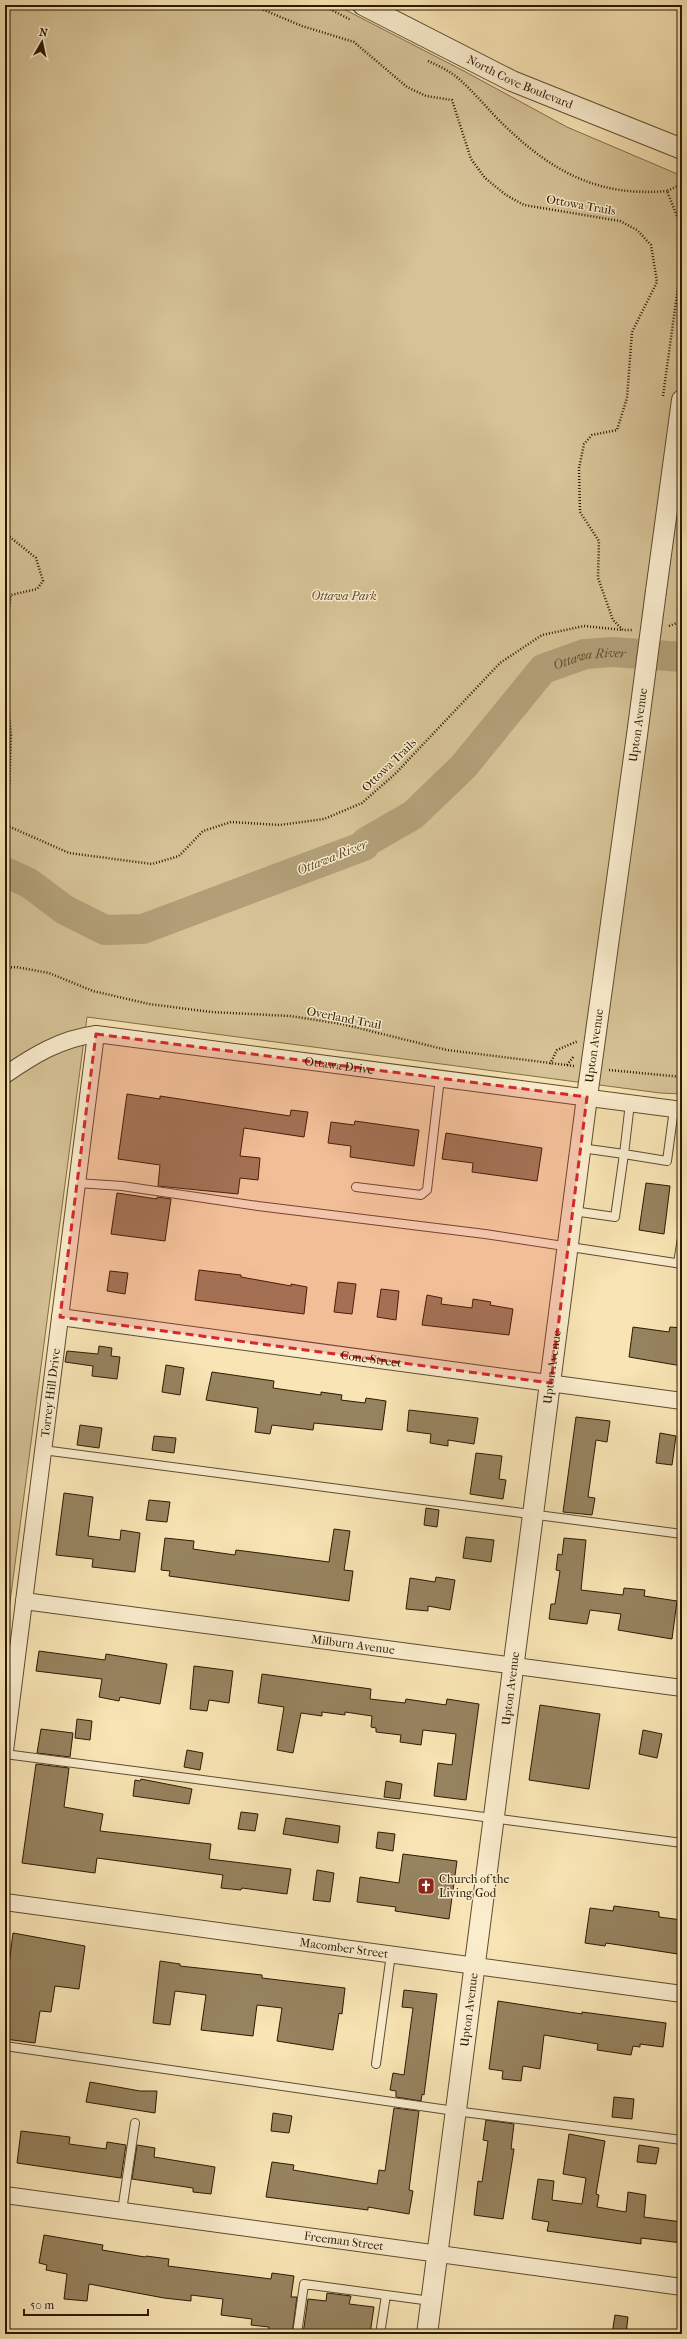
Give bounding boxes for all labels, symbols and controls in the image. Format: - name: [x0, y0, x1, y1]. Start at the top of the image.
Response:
- north arrow: [22, 22, 62, 62]
- text: N: [38, 26, 49, 40]
- street label: North Cove Boulevard: [465, 52, 575, 112]
- street label: Ottowa Trails: [545, 192, 617, 218]
- park label: Ottawa Park: [311, 589, 377, 603]
- water label: Ottawa River: [551, 644, 628, 672]
- street label: Upton Avenue: [626, 687, 650, 763]
- street label: Ottowa Trails: [359, 735, 419, 794]
- water label: Ottawa River: [295, 836, 370, 878]
- street label: Overland Trail: [305, 1004, 383, 1032]
- street label: Upton Avenue: [582, 1008, 606, 1084]
- street label: Ottawa Drive: [304, 1054, 375, 1077]
- street label: Upton Avenue: [540, 1329, 564, 1405]
- street label: Torrey Hill Drive: [38, 1348, 63, 1438]
- street label: Cone Street: [340, 1348, 403, 1370]
- street label: Milburn Avenue: [310, 1632, 396, 1657]
- street label: Upton Avenue: [499, 1651, 522, 1726]
- place label: Church of the Living God: [439, 1872, 510, 1900]
- church icon: Church of the Living God: [416, 1876, 436, 1896]
- street label: Macomber Street: [299, 1935, 390, 1961]
- street label: Upton Avenue: [457, 1972, 481, 2048]
- street label: Freeman Street: [303, 2229, 385, 2253]
- scale bar: [24, 2291, 148, 2317]
- text: 50 m: [30, 2298, 54, 2312]

